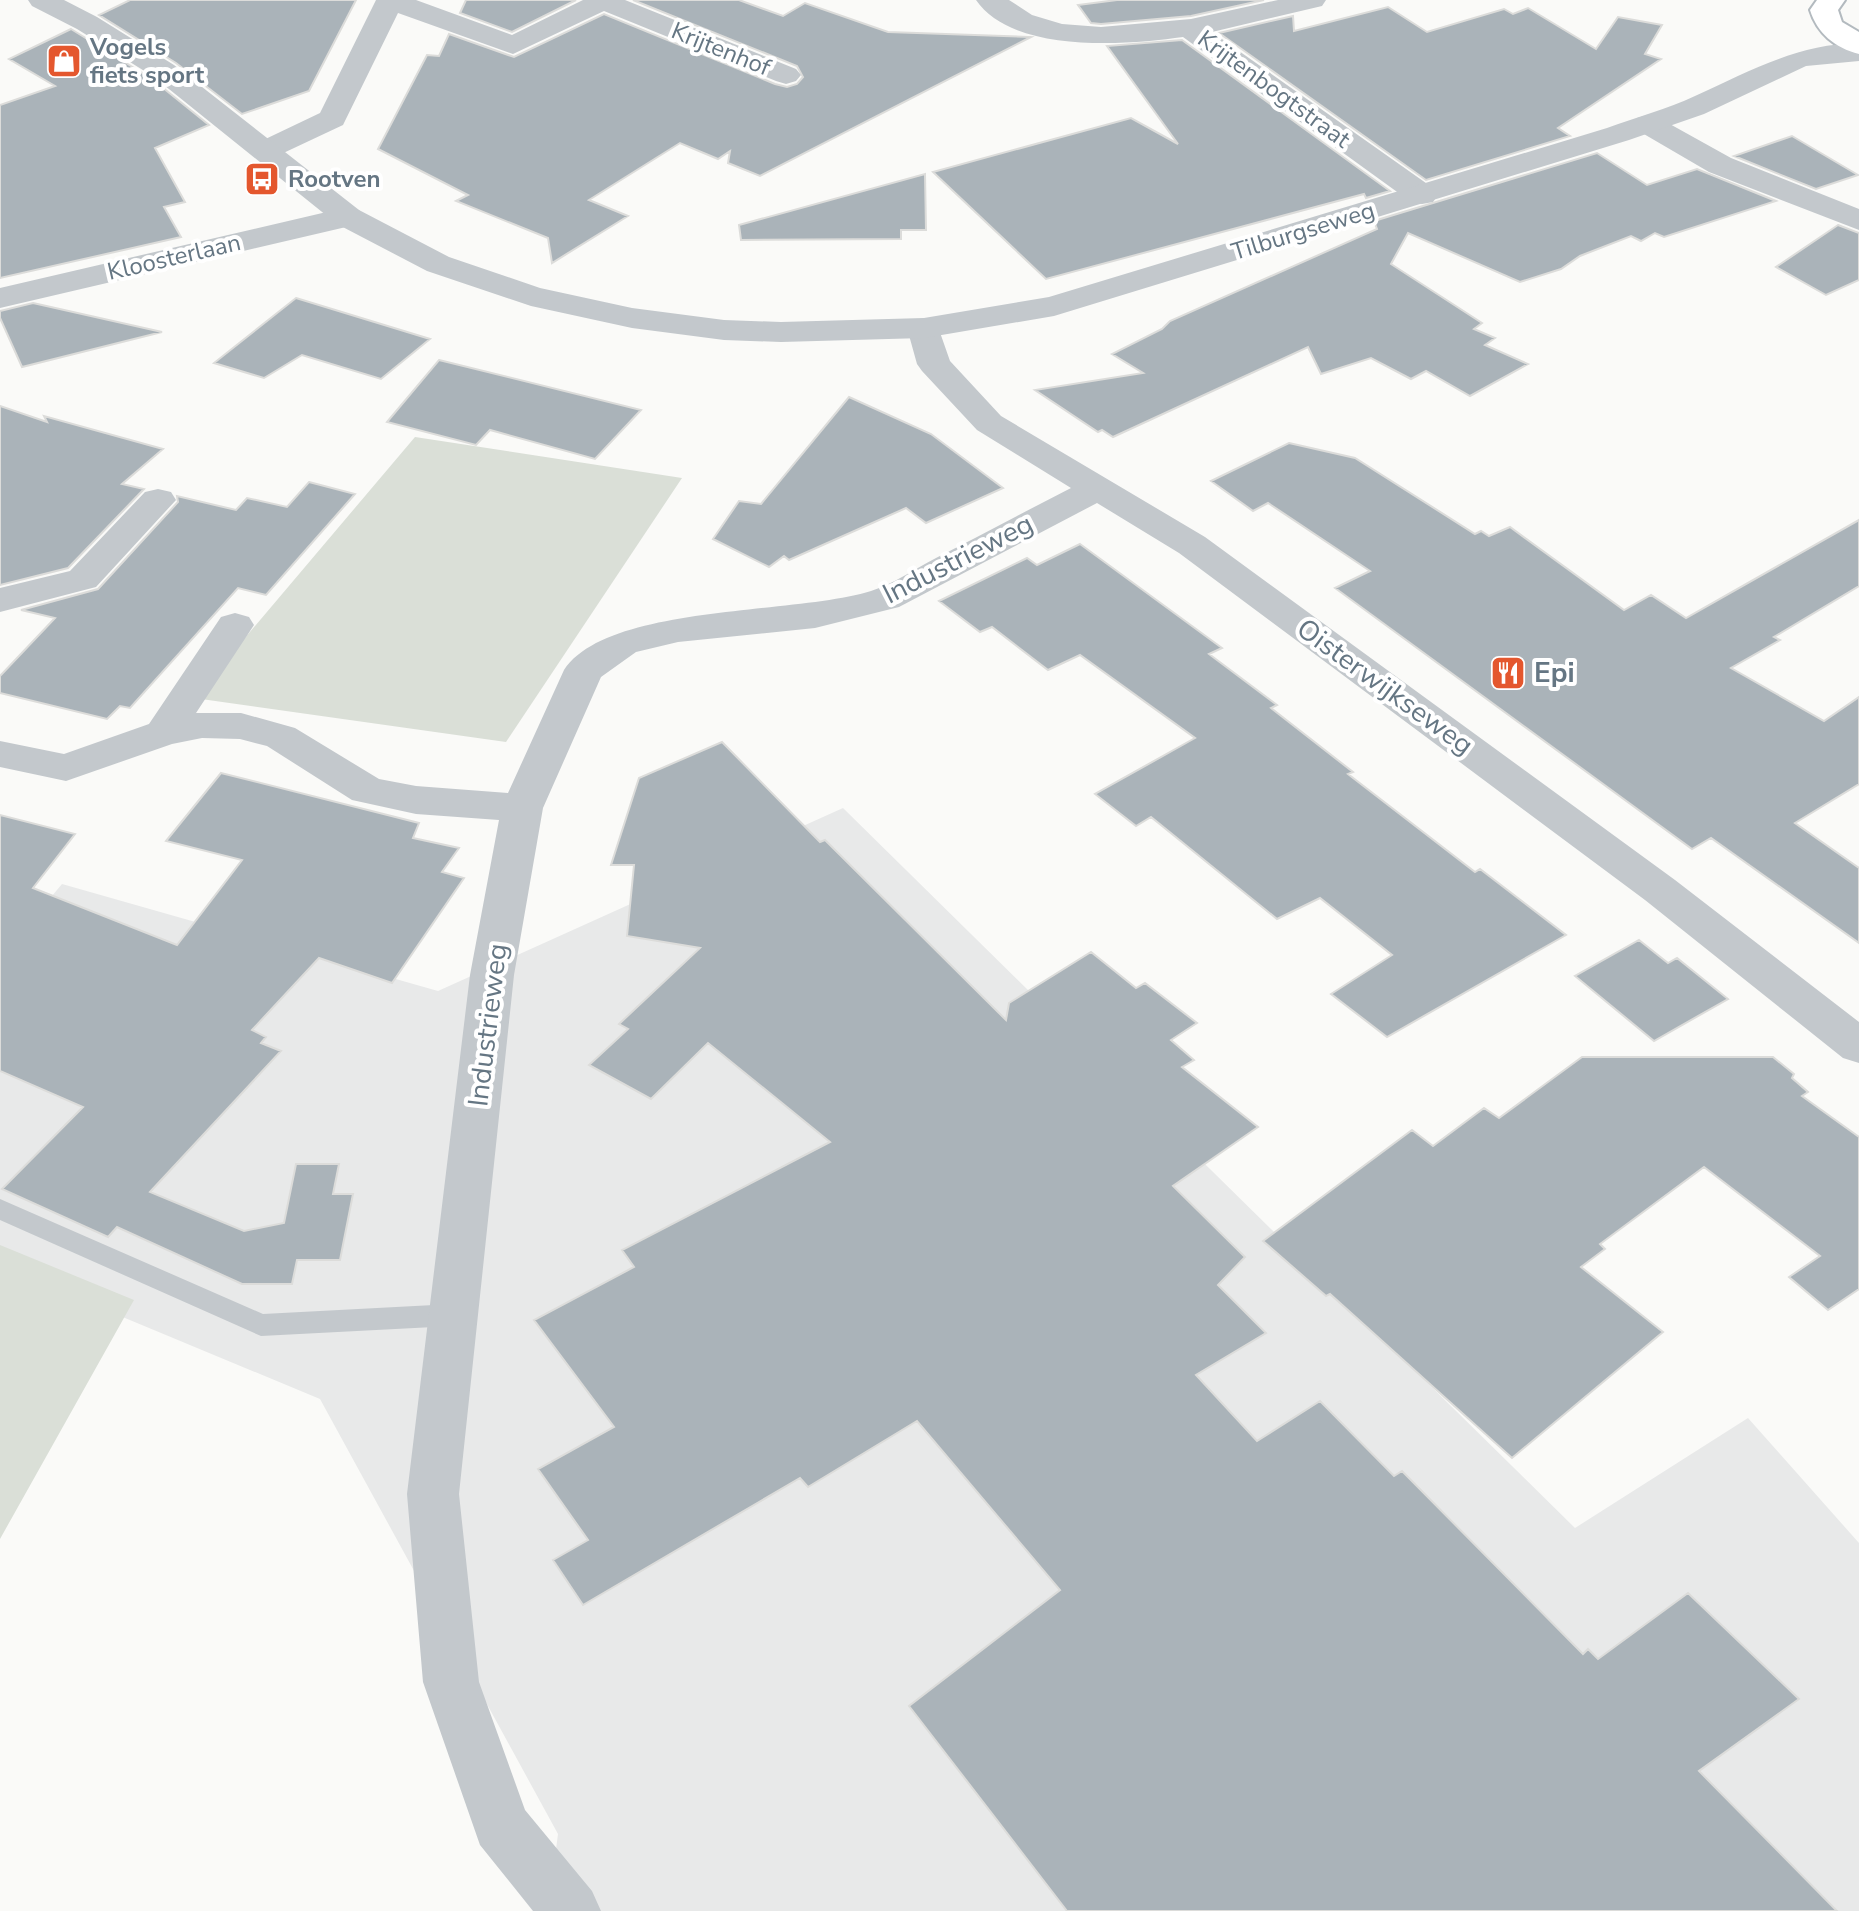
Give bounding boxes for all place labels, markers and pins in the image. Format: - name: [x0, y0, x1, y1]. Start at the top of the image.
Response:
- place label: Vogels fiets sport: [89, 31, 205, 91]
- shop icon: Vogels fiets sport: [45, 42, 83, 80]
- bus stop icon: Rootven: [243, 160, 281, 198]
- place label: Rootven: [288, 163, 381, 195]
- restaurant icon: Epi: [1489, 654, 1527, 692]
- place label: Epi: [1534, 654, 1575, 692]

